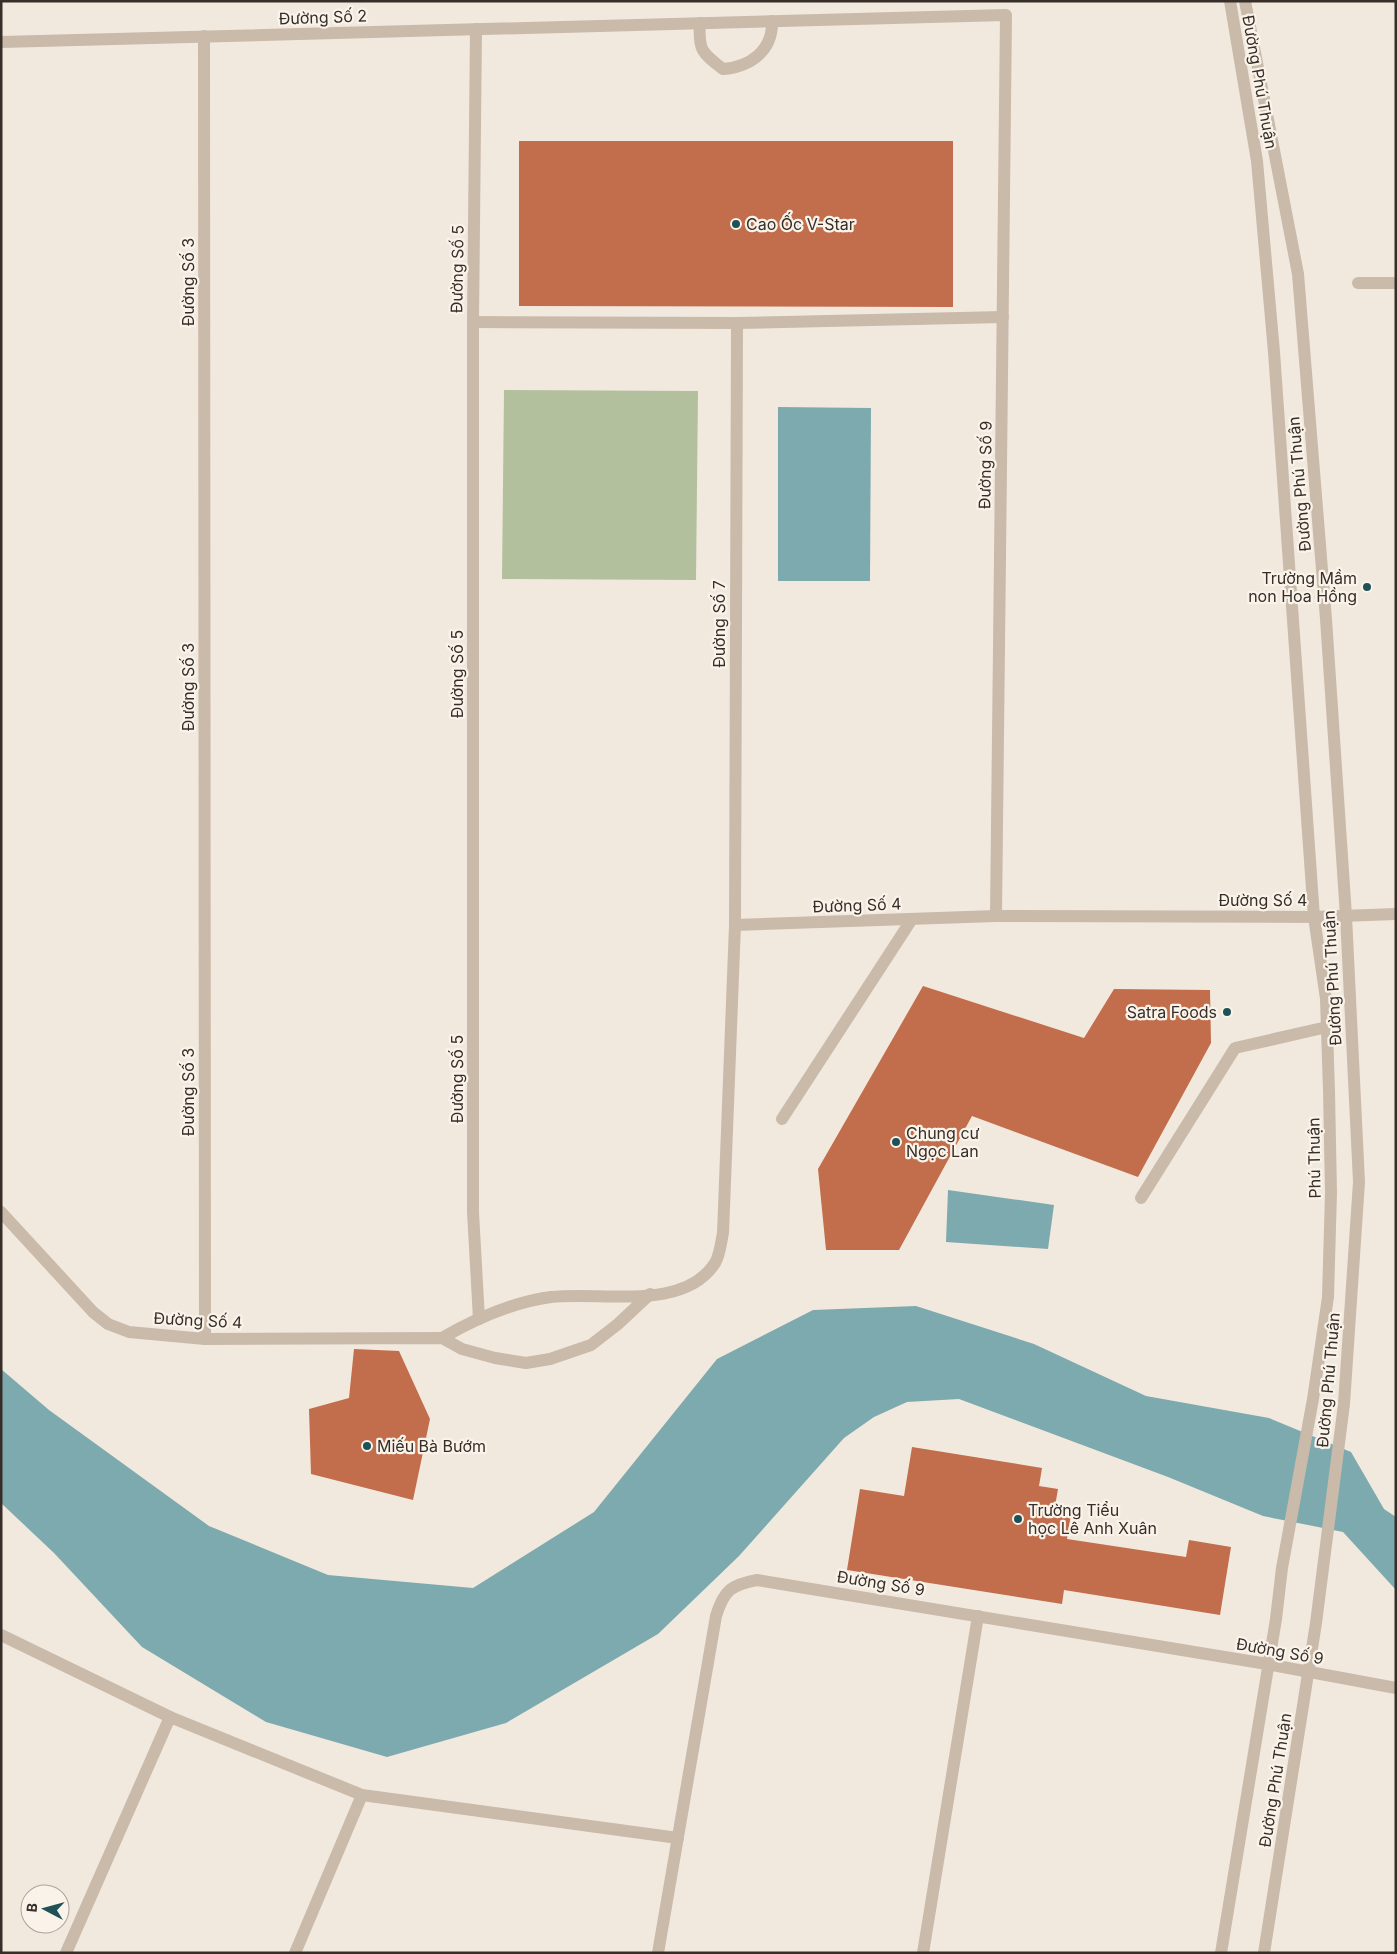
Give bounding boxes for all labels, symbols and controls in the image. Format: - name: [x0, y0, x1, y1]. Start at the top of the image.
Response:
- street label: Đường Số 2: [279, 5, 367, 29]
- street label: Đường Phú Thuận: [1238, 14, 1282, 150]
- place label: Cao Ốc V-Star: [746, 212, 855, 234]
- marker: Cao Ốc V-Star: [730, 218, 742, 230]
- street label: Đường Số 5: [446, 225, 468, 313]
- street label: Đường Số 3: [178, 238, 198, 326]
- street label: Đường Phú Thuận: [1283, 416, 1315, 552]
- street label: Đường Số 9: [974, 421, 996, 509]
- place label: Trường Mầm non Hoa Hồng: [1248, 568, 1357, 606]
- street label: Đường Số 7: [709, 580, 729, 668]
- marker: Trường Mầm non Hoa Hồng: [1361, 581, 1373, 593]
- street label: Đường Số 5: [447, 630, 467, 718]
- street label: Đường Số 3: [178, 643, 198, 731]
- street label: Đường Số 4: [1219, 890, 1307, 910]
- street label: Đường Số 4: [812, 893, 902, 917]
- street label: Đường Phú Thuận: [1318, 910, 1346, 1046]
- place label: Satra Foods: [1127, 1002, 1217, 1022]
- marker: Satra Foods: [1221, 1006, 1233, 1018]
- street label: Đường Số 5: [447, 1035, 467, 1123]
- street label: Đường Số 3: [178, 1048, 198, 1136]
- street label: Phú Thuận: [1303, 1117, 1325, 1199]
- place label: Chung cư Ngọc Lan: [906, 1123, 980, 1161]
- marker: Chung cư Ngọc Lan: [890, 1136, 902, 1148]
- street label: Đường Số 4: [153, 1308, 243, 1332]
- street label: Đường Phú Thuận: [1312, 1312, 1344, 1448]
- place label: Miếu Bà Bướm: [377, 1436, 486, 1456]
- marker: Miếu Bà Bướm: [361, 1440, 373, 1452]
- place label: Trường Tiểu học Lê Anh Xuân: [1028, 1500, 1157, 1538]
- marker: Trường Tiểu học Lê Anh Xuân: [1012, 1513, 1024, 1525]
- street label: Đường Số 9: [836, 1566, 926, 1600]
- street label: Đường Số 9: [1235, 1633, 1325, 1669]
- street label: Đường Phú Thuận: [1255, 1711, 1295, 1849]
- north arrow: [20, 1884, 70, 1934]
- text: B: [23, 1902, 41, 1913]

